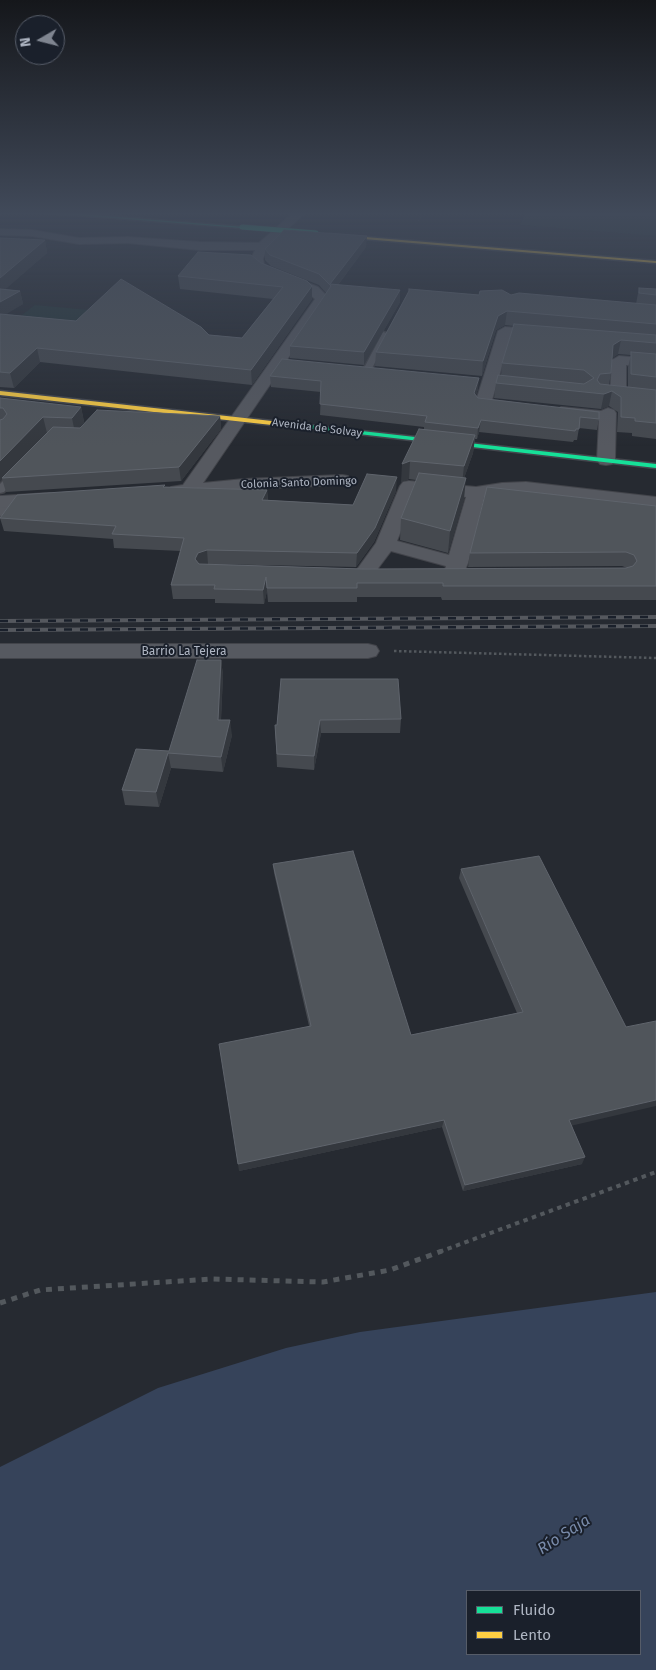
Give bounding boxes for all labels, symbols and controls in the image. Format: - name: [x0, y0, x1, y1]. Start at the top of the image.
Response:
- north arrow: [15, 15, 65, 65]
- text: N: [17, 36, 35, 48]
- street label: Avenida de Solvay: [271, 416, 363, 440]
- street label: Colonia Santo Domingo: [241, 474, 357, 492]
- street label: Barrio La Tejera: [142, 645, 226, 659]
- water label: Río Saja: [534, 1511, 594, 1559]
- legend: [466, 1590, 641, 1655]
- text: Fluido: [513, 1601, 555, 1619]
- text: Lento: [513, 1626, 551, 1644]

